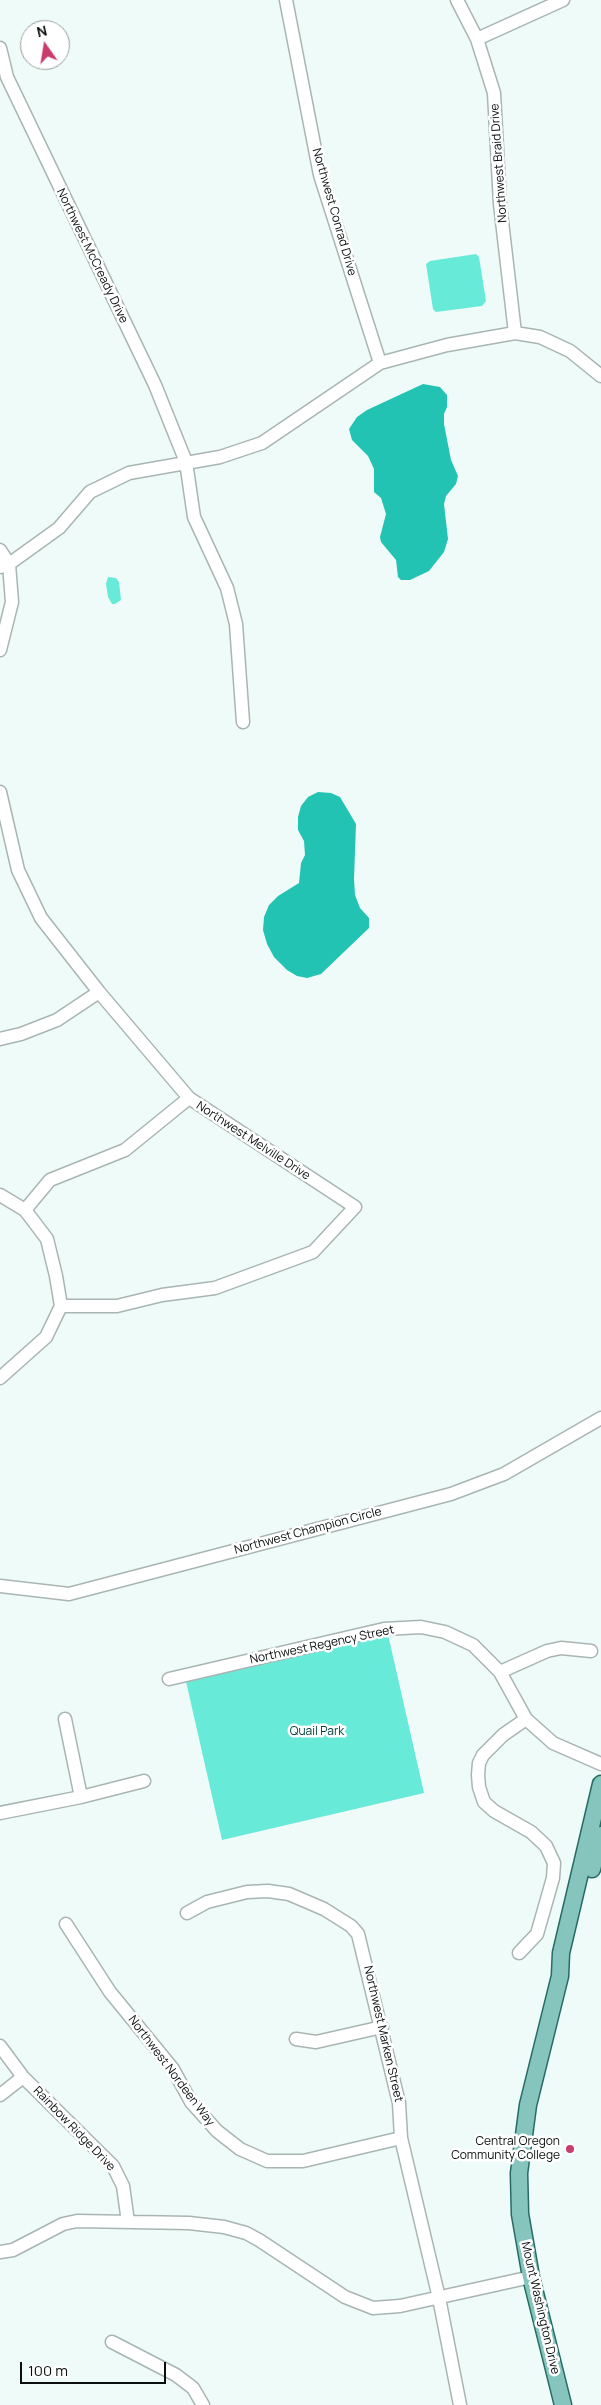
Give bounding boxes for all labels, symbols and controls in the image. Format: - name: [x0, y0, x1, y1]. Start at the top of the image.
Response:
- north arrow: [20, 20, 70, 70]
- text: N: [35, 20, 49, 41]
- street label: Northwest Braid Drive: [488, 103, 510, 223]
- street label: Northwest Conrad Drive: [309, 146, 359, 278]
- street label: Northwest McCready Drive: [53, 186, 131, 326]
- street label: Northwest Melville Drive: [193, 1099, 313, 1183]
- street label: Northwest Champion Circle: [233, 1504, 383, 1558]
- street label: Northwest Regency Street: [249, 1623, 395, 1667]
- park label: Quail Park: [290, 1725, 344, 1739]
- street label: Northwest Marken Street: [360, 1964, 406, 2104]
- street label: Northwest Nordeen Way: [125, 2013, 217, 2129]
- street label: Rainbow Ridge Drive: [30, 2084, 118, 2174]
- place label: Central Oregon Community College: [451, 2135, 560, 2163]
- marker: Central Oregon Community College: [564, 2143, 576, 2155]
- street label: Mount Washington Drive: [518, 2240, 562, 2376]
- scale bar: [22, 2352, 169, 2384]
- text: 100 m: [28, 2360, 68, 2381]

